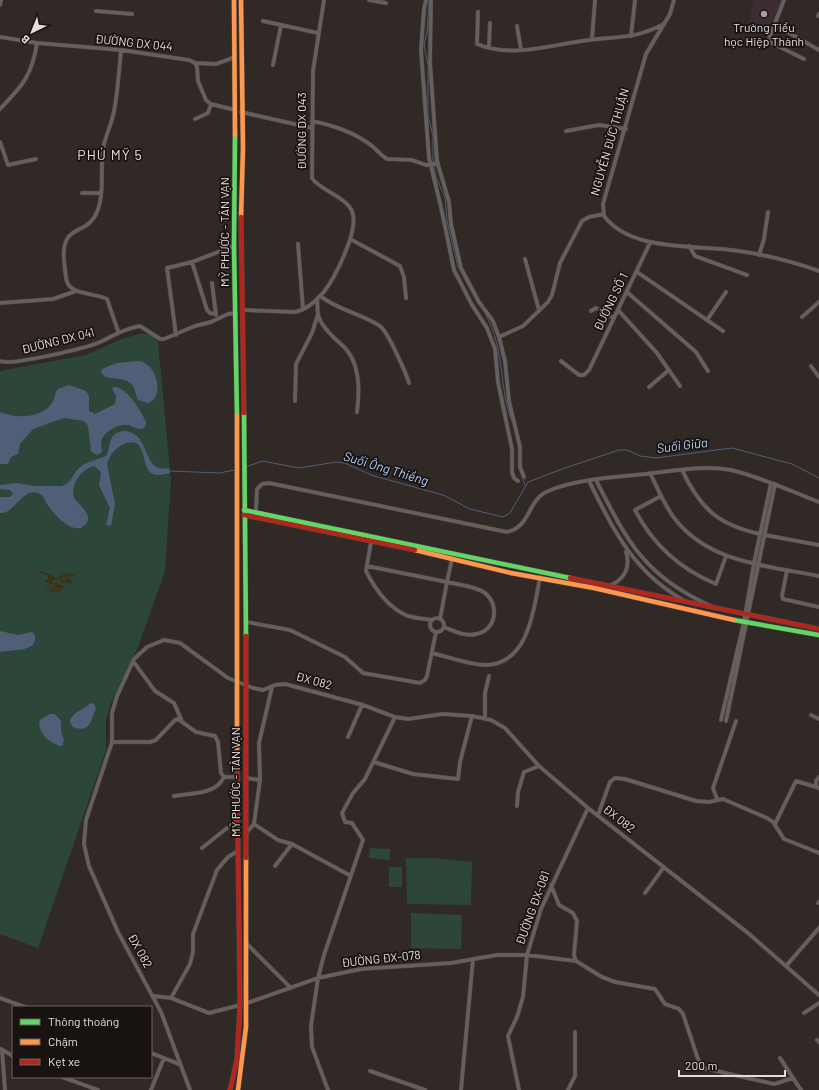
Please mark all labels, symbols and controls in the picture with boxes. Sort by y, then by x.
marker: Trường Tiểu học Hiệp Thành [759,9,769,19]
north arrow [12,12,52,52]
place label: Trường Tiểu học Hiệp Thành [724,20,804,48]
street label: ĐƯỜNG DX 044 [95,31,174,53]
text: B [18,32,32,47]
street label: NGUYỄN ĐỨC THUẬN [586,86,631,197]
street label: ĐƯỜNG DX 043 [294,92,308,170]
district label: PHÚ MỸ 5 [77,146,143,163]
street label: MỸ PHƯỚC - TÂN VẠN [217,177,231,287]
street label: ĐƯỜNG SỐ 1 [590,271,630,333]
street label: ĐƯỜNG DX 041 [20,324,96,356]
water label: Suối Giữa [656,434,709,456]
water label: Suối Ông Thiềng [342,447,431,489]
street label: ĐX 082 [295,668,334,692]
street label: MỸ PHƯỚC - TÂN VẠN [228,727,242,837]
street label: ĐX 082 [601,801,638,835]
street label: ĐƯỜNG ĐX-081 [512,869,552,947]
street label: ĐX 082 [126,931,156,970]
street label: ĐƯỜNG ĐX-078 [341,947,421,969]
legend [12,1006,152,1078]
text: Thông thoáng [48,1014,119,1028]
text: Chậm [48,1034,78,1048]
scale bar [679,1052,785,1078]
text: Kẹt xe [48,1054,80,1068]
text: 200 m [685,1058,717,1072]

